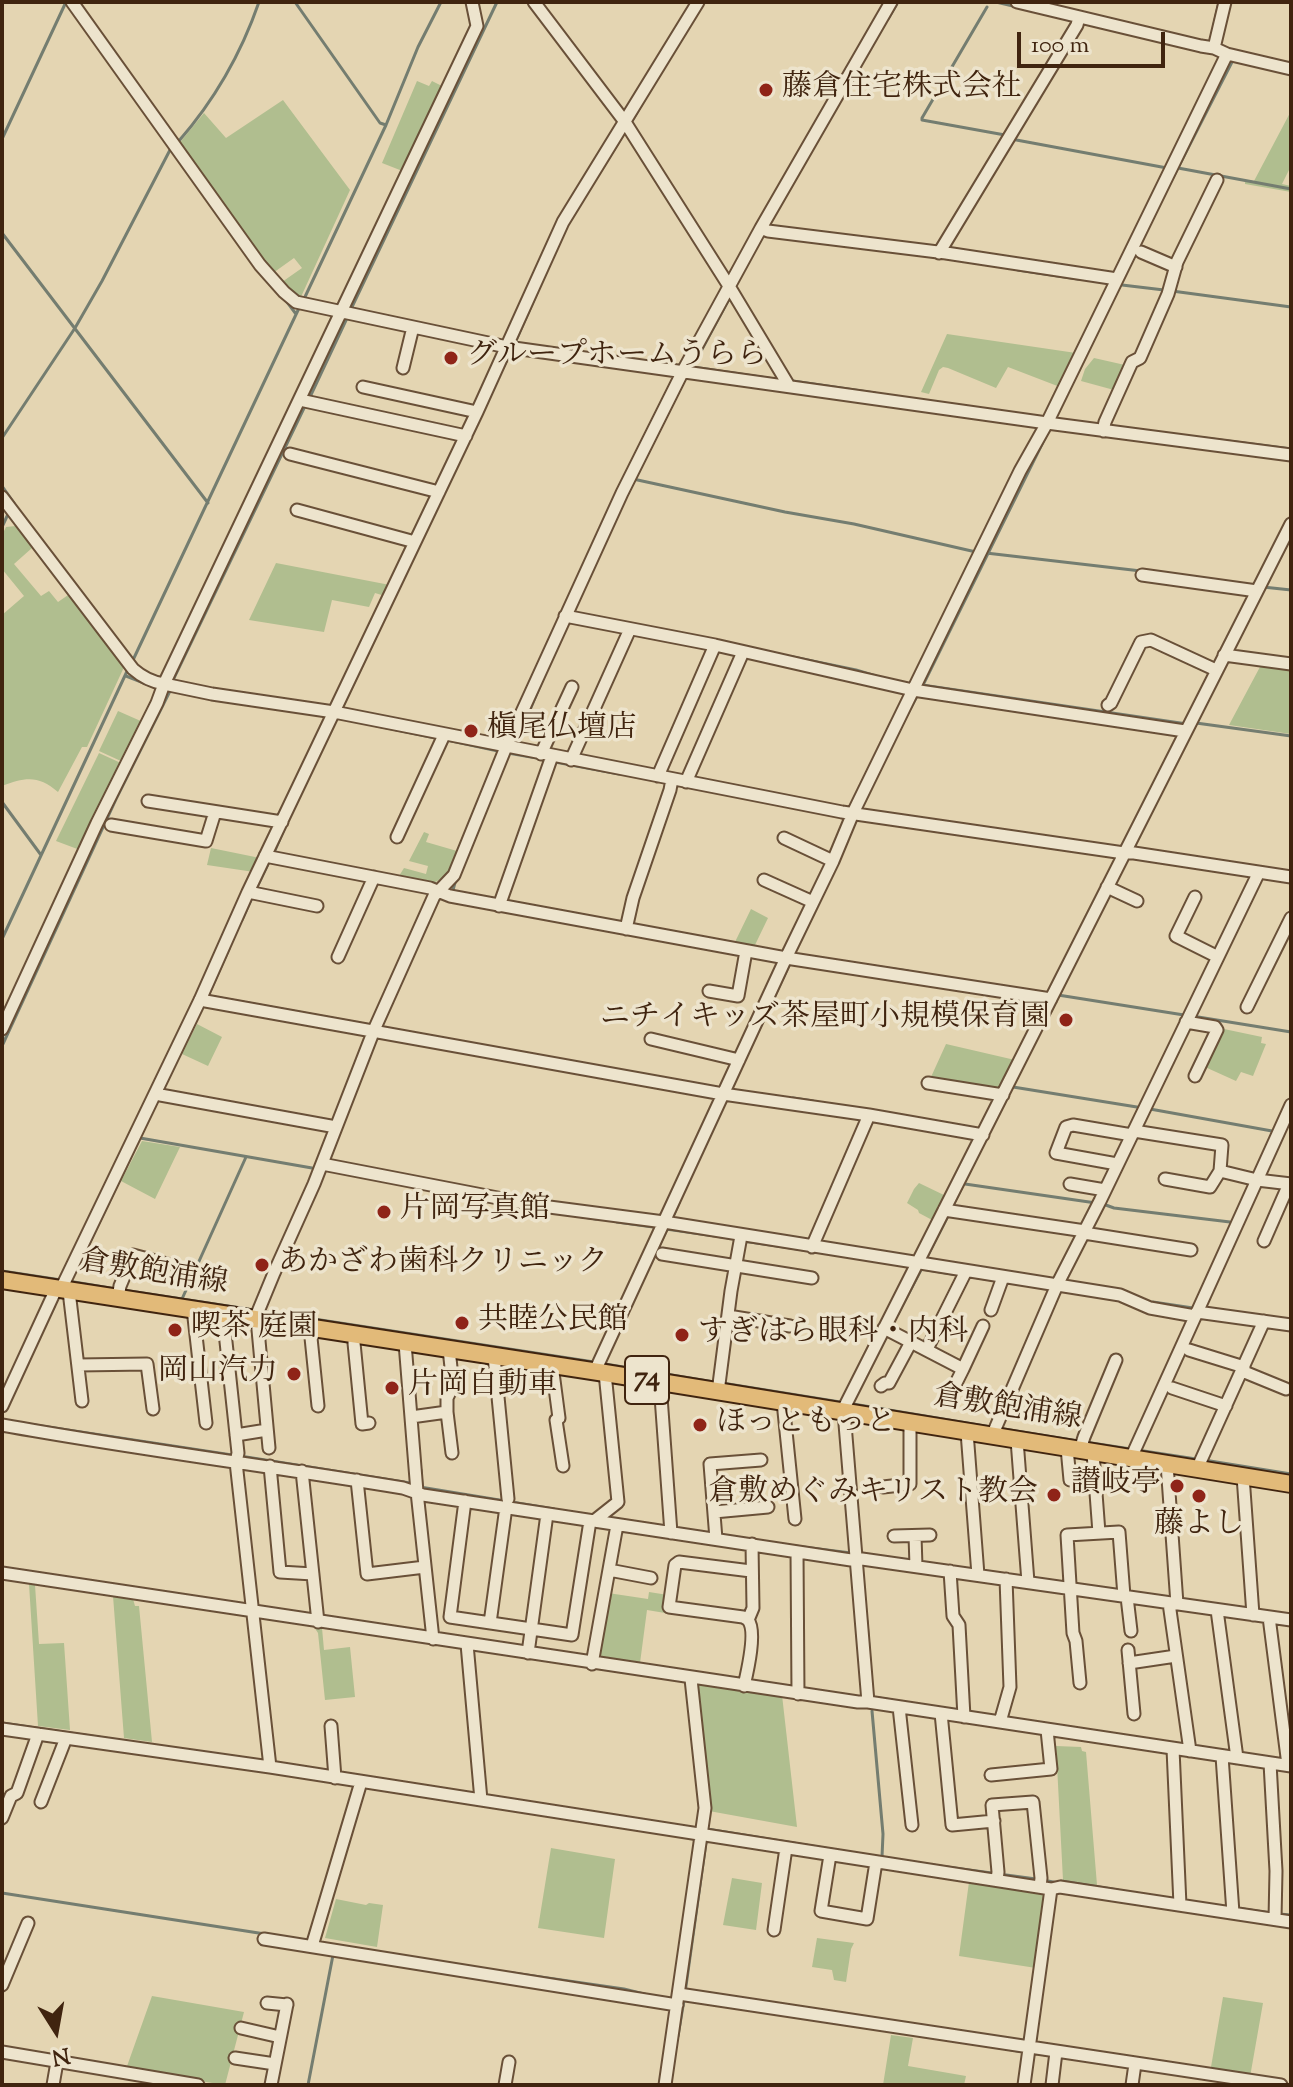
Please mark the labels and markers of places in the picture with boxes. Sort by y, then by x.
place label: 藤倉住宅株式会社 [782,72,1022,108]
marker: 藤倉住宅株式会社 [757,81,775,99]
place label: グループホームうらら [467,340,767,376]
marker: グループホームうらら [442,349,460,367]
place label: 槇尾仏壇店 [487,713,637,749]
marker: 槇尾仏壇店 [462,722,480,740]
place label: ニチイキッズ茶屋町小規模保育園 [600,1002,1050,1038]
marker: ニチイキッズ茶屋町小規模保育園 [1057,1011,1075,1029]
place label: 片岡写真館 [400,1194,550,1230]
marker: 片岡写真館 [375,1203,393,1221]
place label: あかざわ歯科クリニック [278,1247,608,1283]
marker: あかざわ歯科クリニック [253,1256,271,1274]
place label: 共睦公民館 [478,1305,628,1341]
place label: 喫茶 庭園 [191,1312,317,1348]
marker: 共睦公民館 [453,1314,471,1332]
place label: すぎはら眼科・内科 [698,1317,968,1353]
marker: 喫茶 庭園 [166,1321,184,1339]
marker: すぎはら眼科・内科 [673,1326,691,1344]
place label: 岡山汽力 [158,1356,278,1392]
marker: 岡山汽力 [285,1365,303,1383]
place label: 片岡自動車 [408,1370,558,1406]
marker: 片岡自動車 [383,1379,401,1397]
place label: ほっともっと [716,1407,896,1443]
marker: ほっともっと [691,1416,709,1434]
place label: 讃岐亭 [1071,1468,1161,1504]
place label: 倉敷めぐみキリスト教会 [708,1477,1038,1513]
marker: 讃岐亭 [1168,1477,1186,1495]
marker: 倉敷めぐみキリスト教会 [1045,1486,1063,1504]
marker: 藤よし [1190,1487,1208,1505]
place label: 藤よし [1154,1509,1244,1545]

